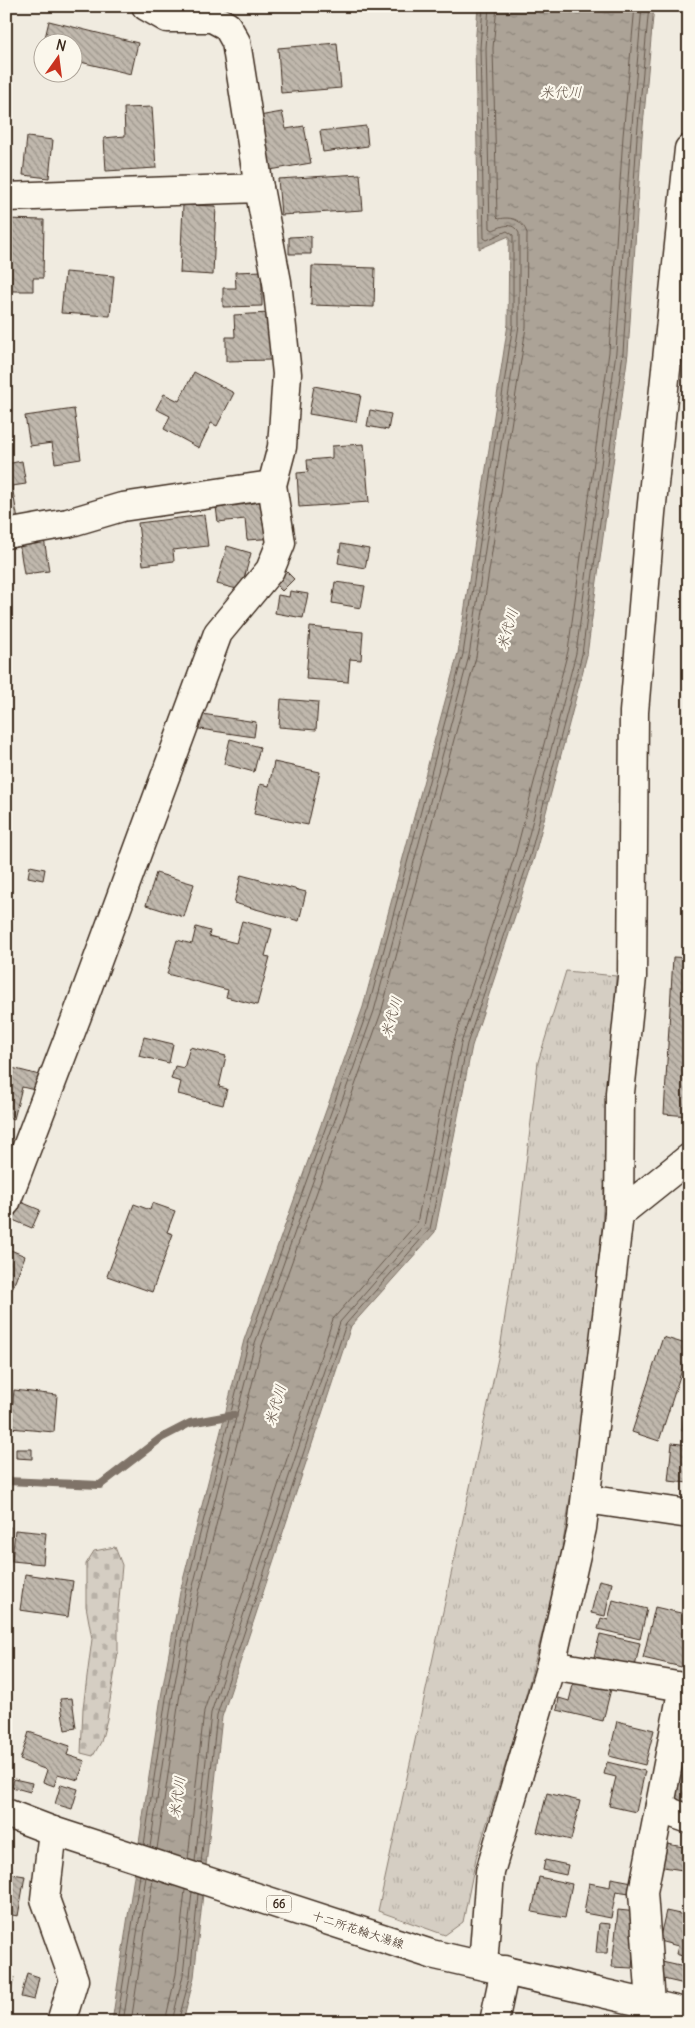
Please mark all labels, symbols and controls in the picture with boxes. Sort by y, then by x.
north arrow [32,32,82,82]
text: N [54,35,68,55]
water label: 米代川 [540,83,582,101]
water label: 米代川 [492,606,522,652]
water label: 米代川 [376,994,406,1040]
water label: 米代川 [260,1382,290,1428]
water label: 米代川 [165,1775,189,1819]
road number: 66 [266,1896,292,1912]
street label: 十二所花輪大湯線 [310,1908,406,1951]

